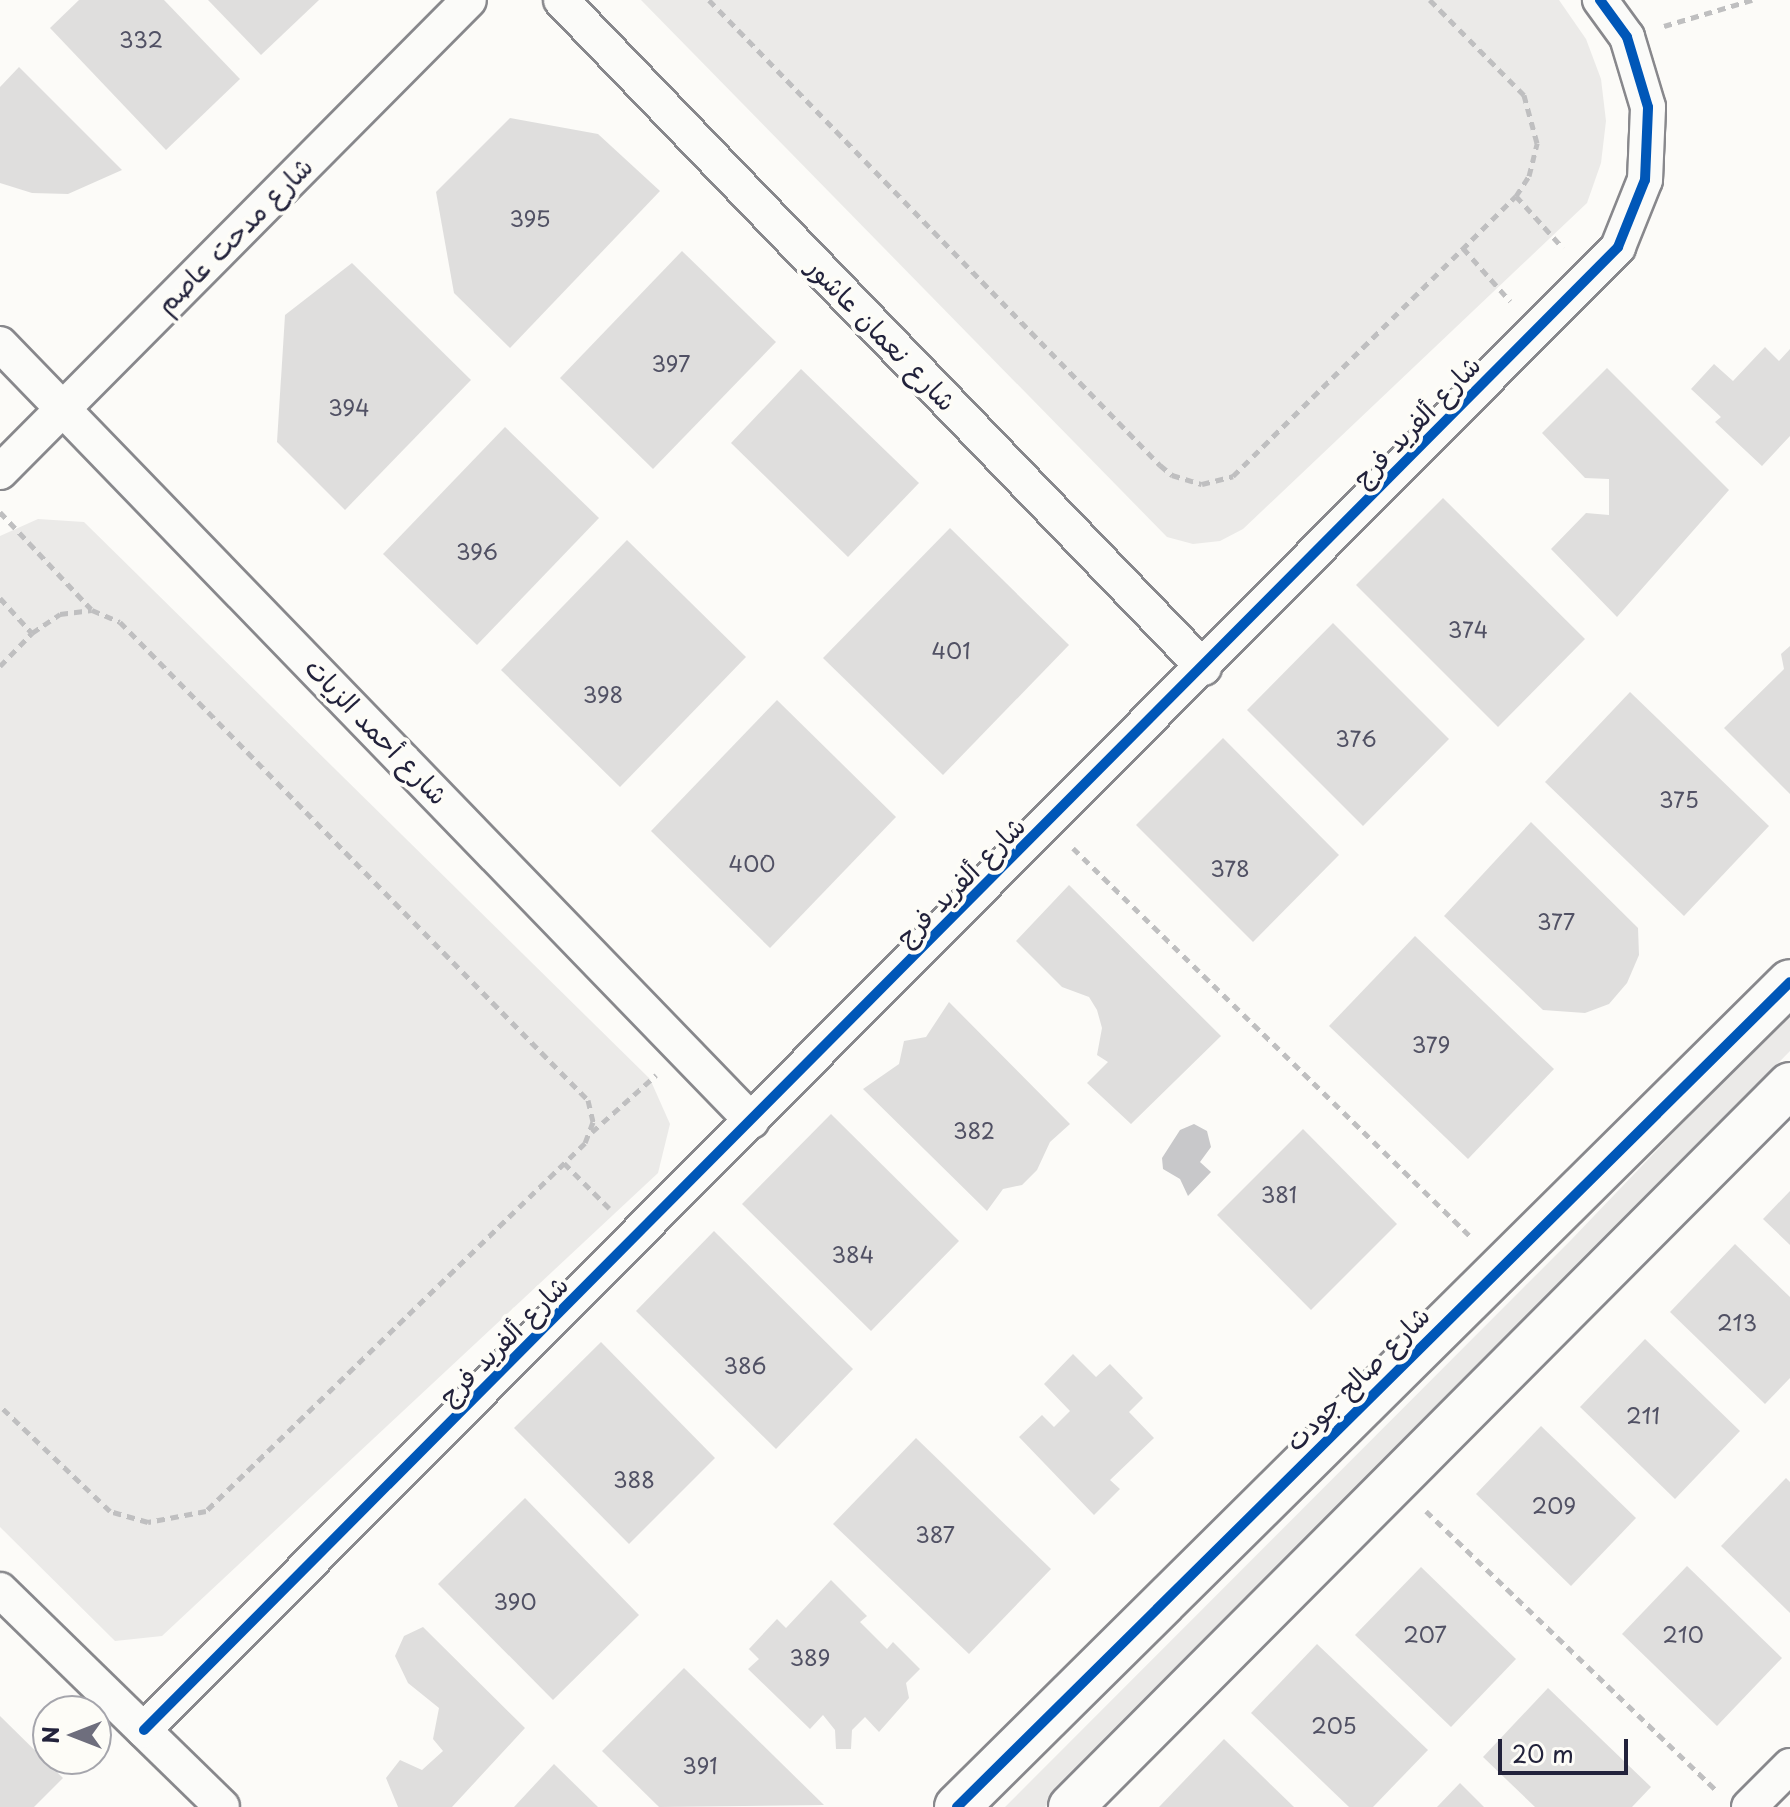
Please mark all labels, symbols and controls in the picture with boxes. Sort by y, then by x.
house number: 332 [119,26,163,52]
street label: شارع مدحت عاصم [150,151,318,319]
house number: 395 [509,205,551,231]
street label: شارع نعمان عاشور [801,251,963,417]
street label: شارع ألفريد فرج [1346,349,1486,493]
house number: 397 [652,350,690,376]
house number: 394 [328,394,370,420]
house number: 396 [456,538,498,564]
house number: 374 [1448,616,1488,642]
house number: 401 [932,637,970,663]
street label: شارع أحمد الزيات [299,651,455,811]
house number: 398 [583,681,623,707]
house number: 376 [1335,725,1377,751]
house number: 375 [1659,786,1699,812]
street label: شارع ألفريد فرج [889,810,1031,952]
house number: 400 [729,850,775,876]
house number: 378 [1210,855,1250,881]
house number: 377 [1537,908,1575,934]
house number: 379 [1412,1031,1450,1057]
house number: 382 [953,1117,995,1143]
house number: 381 [1261,1181,1297,1207]
house number: 384 [832,1241,874,1267]
street label: شارع ألفريد فرج [432,1269,574,1411]
street label: شارع صالح جودت [1278,1299,1436,1457]
house number: 213 [1717,1309,1757,1335]
house number: 386 [723,1352,767,1378]
house number: 211 [1626,1402,1660,1428]
house number: 388 [613,1466,655,1492]
house number: 209 [1532,1492,1576,1518]
house number: 387 [915,1521,955,1547]
house number: 390 [493,1588,537,1614]
house number: 207 [1403,1621,1447,1647]
house number: 210 [1662,1621,1704,1647]
house number: 389 [790,1644,830,1670]
north arrow [32,1695,112,1775]
house number: 205 [1311,1712,1357,1738]
scale bar [1502,1723,1632,1773]
text: N [33,1726,66,1744]
text: 20 m [1512,1735,1574,1771]
house number: 391 [682,1752,718,1778]

